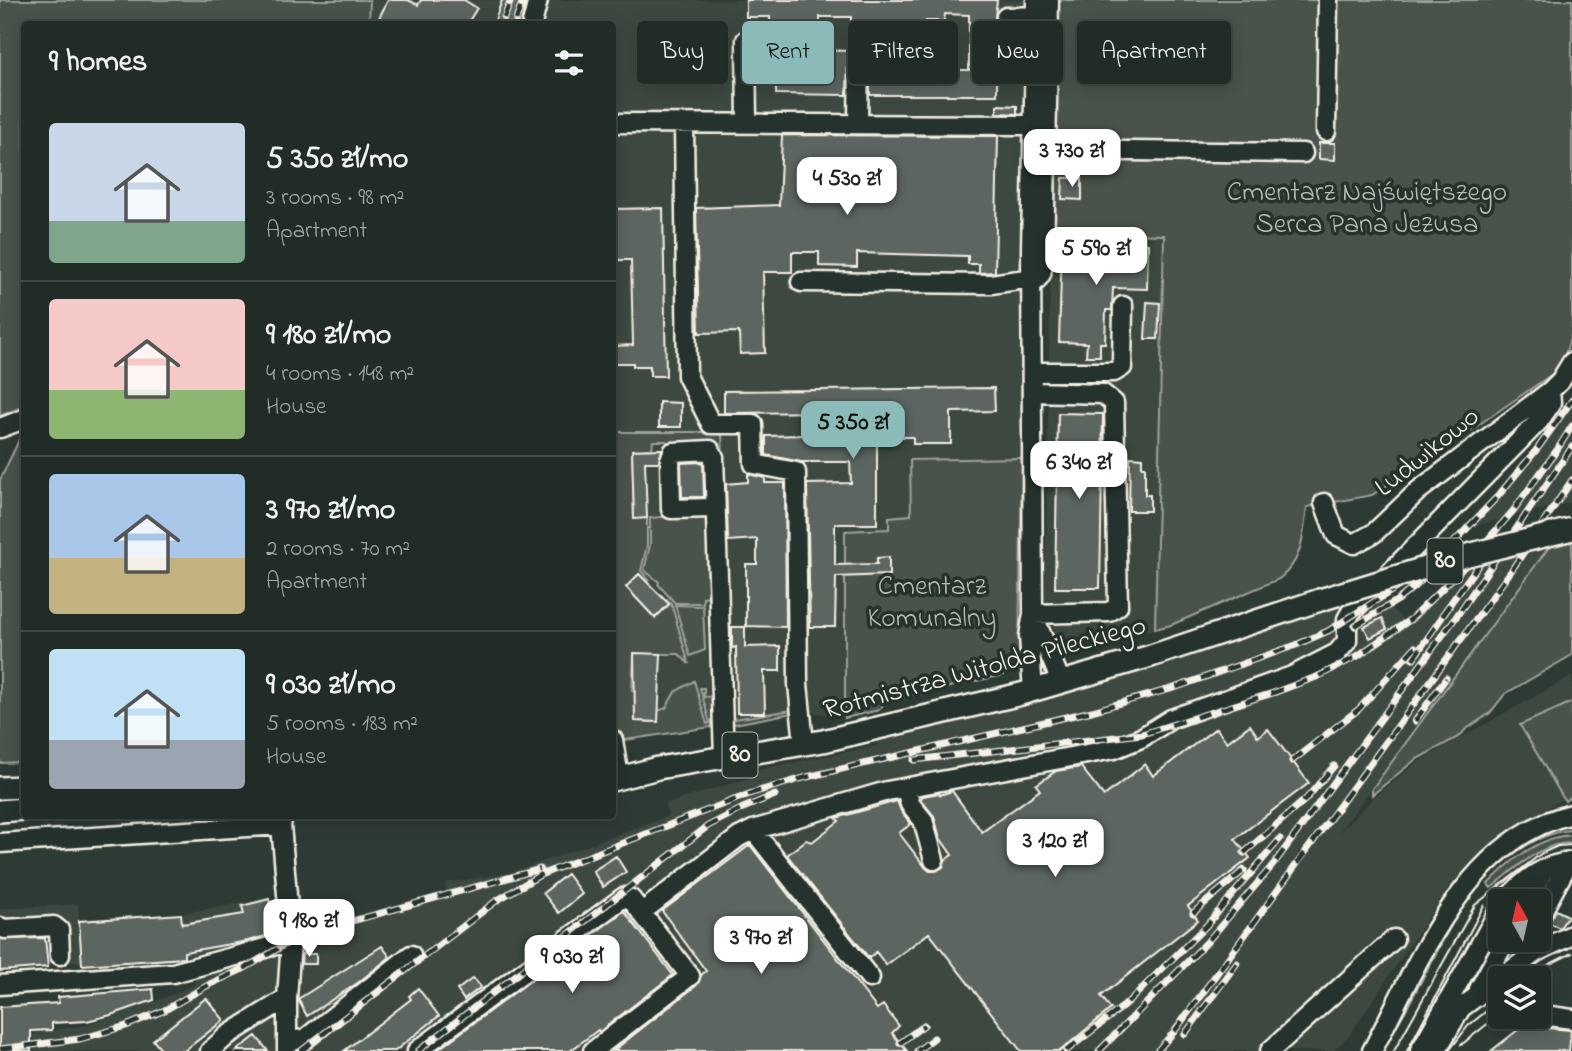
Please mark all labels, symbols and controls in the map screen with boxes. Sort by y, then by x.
chip: Buy [637,21,728,84]
chip: Rent [742,21,834,84]
chip: Filters [848,21,958,84]
chip: New [972,21,1063,84]
chip: Apartment [1077,21,1231,84]
text: 9 homes [49,41,147,85]
icon: filters [550,44,588,82]
pin: 3 730 zł [1000,130,1144,189]
text: 3 730 zł [1040,135,1104,168]
text: 5 350 zł/mo [266,138,408,182]
icon: home [105,151,189,235]
pin: 4 530 zł [775,158,919,217]
text: 4 530 zł [813,163,881,196]
park label: Cmentarz Najświętszego Serca Pana Jezusa [1227,173,1507,246]
text: 3 rooms · 98 m² [266,182,404,215]
text: Apartment [266,215,367,248]
pin: 5 590 zł [1024,228,1168,287]
text: 5 590 zł [1061,233,1131,266]
text: 9 180 zł/mo [266,314,391,358]
icon: home [105,327,189,411]
text: 4 rooms · 148 m² [266,358,414,391]
text: House [266,391,326,424]
street label: Ludwikowo [1367,398,1489,508]
pin: 5 350 zł [781,402,925,461]
text: 5 350 zł [817,407,889,440]
pin: 6 340 zł [1007,442,1151,501]
text: 6 340 zł [1046,447,1112,480]
text: 3 970 zł/mo [266,489,395,533]
icon: home [105,502,189,586]
text: 2 rooms · 70 m² [266,533,410,566]
road number: 80 [1428,538,1462,583]
text: Apartment [266,566,367,599]
park label: Cmentarz Komunalny [868,567,996,640]
street label: Rotmistrza Witolda Pileckiego [819,606,1151,732]
text: 9 030 zł/mo [266,664,396,708]
icon: home [105,677,189,761]
text: 5 rooms · 183 m² [266,708,418,741]
road number: 80 [722,733,758,778]
text: House [266,741,326,774]
pin: 3 120 zł [983,820,1127,879]
text: 3 120 zł [1023,825,1087,858]
north arrow [1488,889,1550,952]
map controls [1488,889,1551,1029]
pin: 9 180 zł [237,900,381,959]
text: 9 180 zł [279,905,339,938]
pin: 3 970 zł [689,916,833,976]
text: 3 970 zł [730,922,792,955]
pin: 9 030 zł [500,936,644,995]
text: 9 030 zł [541,941,603,974]
button: layers [1488,966,1551,1029]

